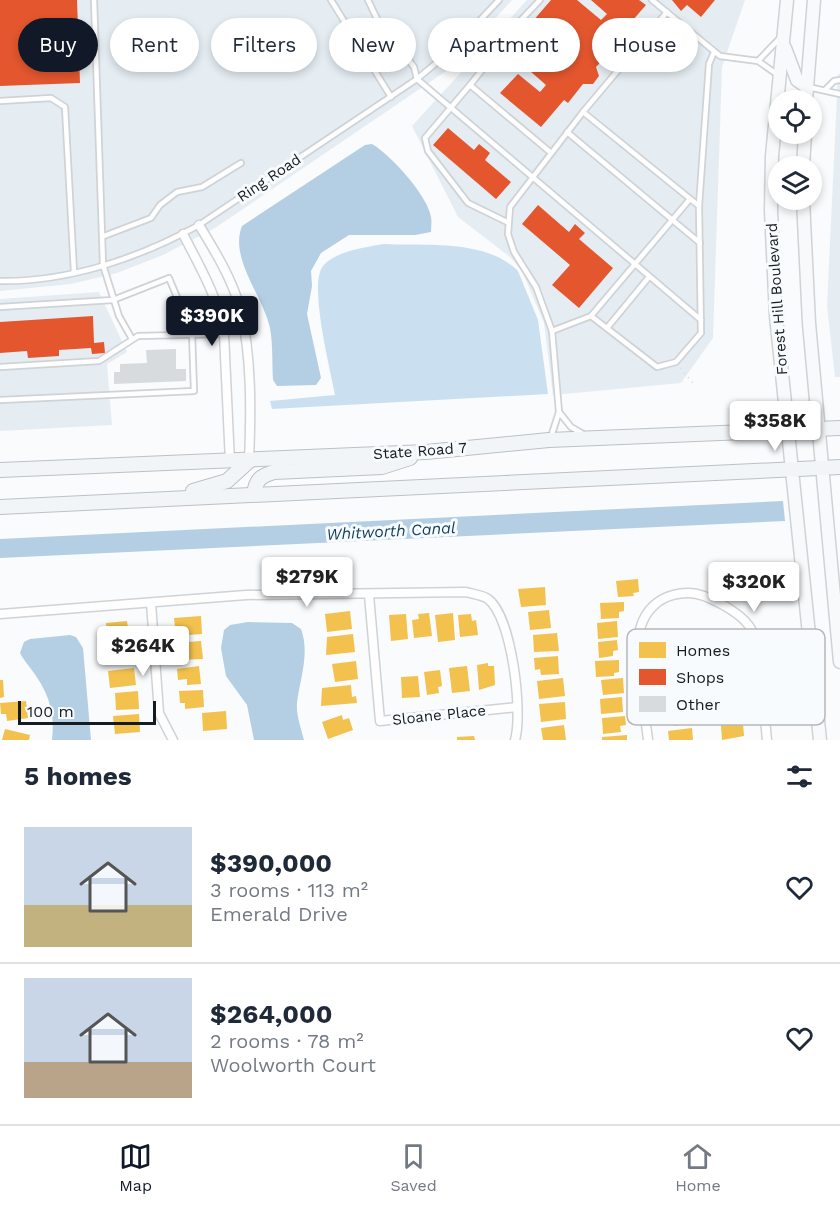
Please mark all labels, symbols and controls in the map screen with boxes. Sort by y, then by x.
chip: Buy [18,18,98,72]
chip: Rent [110,18,199,72]
chip: Filters [211,18,317,72]
chip: New [329,18,416,72]
chip: Apartment [428,18,580,72]
chip: House [592,18,698,72]
map controls [768,90,822,210]
button: locate [768,90,822,144]
street label: Ring Road [234,150,304,206]
button: layers [768,156,822,210]
street label: Forest Hill Boulevard [763,222,791,376]
pin: $390K [170,296,254,347]
text: $390K [180,303,244,327]
pin: $358K [733,401,817,452]
text: $358K [744,408,806,432]
street label: State Road 7 [373,439,467,463]
water label: Whitworth Canal [326,518,456,544]
pin: $279K [265,557,349,608]
pin: $320K [712,562,796,613]
text: $279K [276,564,338,588]
text: $320K [722,569,786,593]
pin: $264K [101,626,185,677]
legend [627,629,825,725]
text: $264K [111,633,175,657]
text: Homes [676,641,730,660]
text: Shops [676,668,724,687]
text: Other [676,695,721,714]
scale bar [18,698,156,726]
street label: Sloane Place [391,701,487,729]
text: 100 m [27,702,74,721]
icon: filters [783,760,816,793]
text: 5 homes [24,761,132,791]
text: $390,000 [210,848,332,878]
icon: home [72,851,144,923]
icon: heart [783,871,816,904]
text: 3 rooms · 113 m² [210,878,368,902]
text: Emerald Drive [210,902,348,926]
text: $264,000 [210,999,332,1029]
icon: home [72,1002,144,1074]
icon: heart [783,1022,816,1055]
text: 2 rooms · 78 m² [210,1029,364,1053]
text: Woolworth Court [210,1053,376,1077]
tab: Map [119,1140,152,1195]
tab: Saved [390,1140,437,1195]
tab: Home [675,1140,721,1195]

